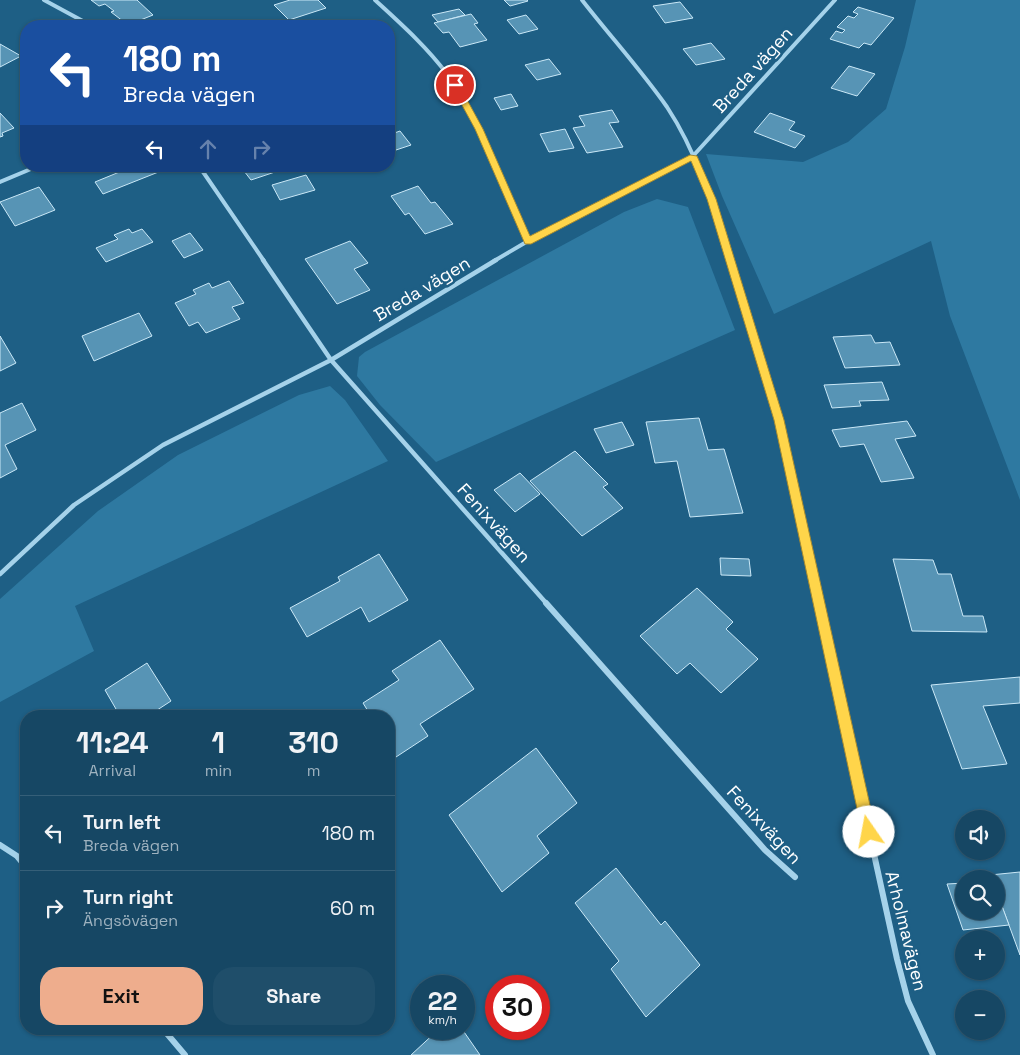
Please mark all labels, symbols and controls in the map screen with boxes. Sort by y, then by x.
street label: Breda vägen [708,22,797,118]
text: 180 m [123,37,221,81]
icon: left [40,40,105,105]
pin [434,64,476,106]
icon: arrive [441,71,469,99]
text: Breda vägen [123,80,255,108]
icon: left [141,135,169,163]
icon: ahead [194,135,222,163]
icon: right [247,135,275,163]
street label: Breda vägen [369,251,474,326]
street label: Fenixvägen [453,478,536,567]
text: 11:24 [76,723,149,762]
text: 1 [212,723,225,762]
text: 310 [288,723,339,762]
text: Arrival [89,760,136,781]
text: min [205,760,232,781]
text: m [307,760,320,781]
street label: Fenixvägen [722,781,807,869]
position arrow [842,805,894,857]
text: Turn left [83,810,161,835]
map controls [955,810,1005,1040]
button: sound [955,810,1005,860]
icon: left [40,819,68,847]
text: 180 m [322,821,375,846]
text: Breda vägen [83,835,179,856]
street label: Arholmavägen [880,869,933,993]
button: search [955,870,1005,920]
text: Turn right [83,885,173,910]
icon: right [40,894,68,922]
text: 60 m [330,896,375,921]
text: Ängsövägen [83,910,178,931]
button: + [955,930,1005,980]
button: Exit [40,967,203,1025]
button: Share [213,967,375,1025]
speed limit sign: 30 [485,975,550,1040]
text: 22 [428,985,457,1017]
button: − [955,990,1005,1040]
text: km/h [428,1012,457,1028]

